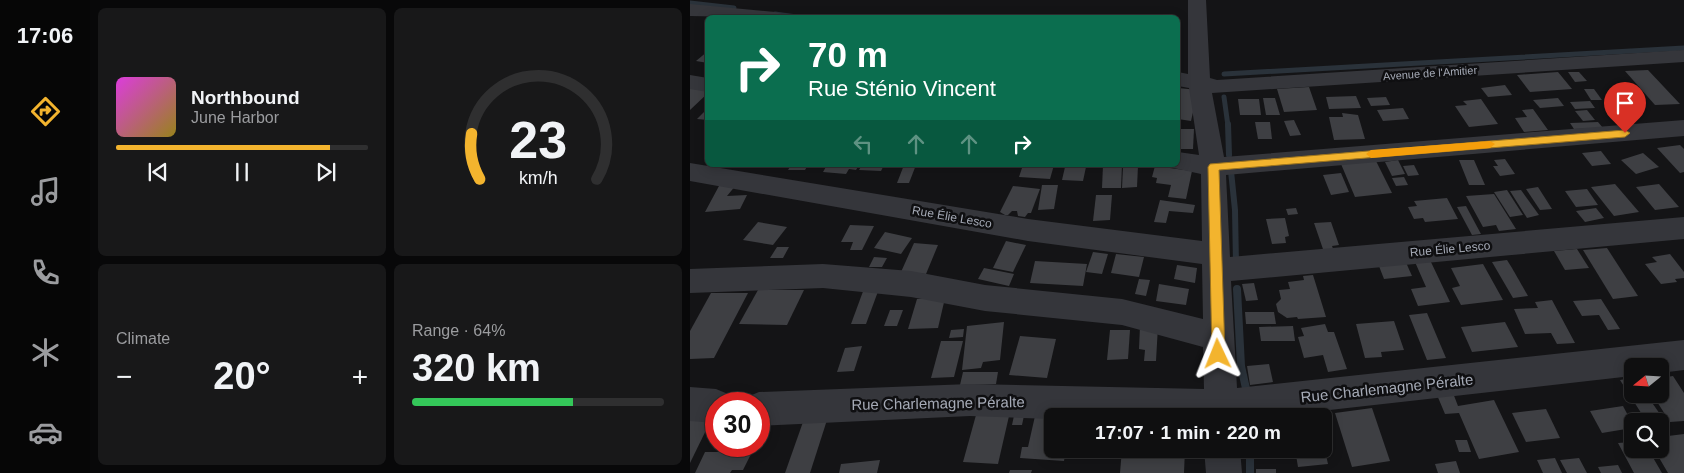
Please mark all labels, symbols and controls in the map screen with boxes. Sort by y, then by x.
text: 17:06 [17,23,73,48]
icon: right [725,35,790,100]
text: 70 m [808,35,888,74]
street label: Avenue de l'Amitier [1383,64,1478,82]
text: Rue Sténio Vincent [808,76,996,101]
pin [1604,82,1646,133]
text: Northbound [191,87,300,108]
icon: arrive [1611,89,1639,117]
icon: directions [28,94,63,129]
text: June Harbor [191,109,279,126]
text: 23 [509,111,567,169]
icon: left [849,130,877,158]
icon: ahead [902,130,930,158]
icon: ahead [955,130,983,158]
icon: right [1008,130,1036,158]
icon: previous [144,158,172,186]
icon: pause [228,158,256,186]
icon: next [312,158,340,186]
text: km/h [519,168,557,188]
icon: music [28,174,63,209]
street label: Rue Élie Lesco [911,202,993,231]
street label: Rue Élie Lesco [1409,237,1491,259]
icon: phone [28,255,63,290]
text: Range · 64% [412,322,505,339]
position arrow [1191,327,1243,379]
text: Climate [116,330,170,347]
icon: climate [28,335,63,370]
text: 320 km [412,347,541,389]
text: 20° [213,355,271,397]
north arrow [1624,358,1669,402]
map controls [1624,358,1669,458]
text: − [116,361,132,392]
text: + [352,361,368,392]
street label: Rue Charlemagne Péralte [1300,370,1474,406]
speed limit sign: 30 [705,392,770,457]
street label: Rue Charlemagne Péralte [851,393,1025,413]
button: search [1624,413,1669,458]
icon: car [28,415,63,450]
text: 17:07 · 1 min · 220 m [1095,422,1281,443]

